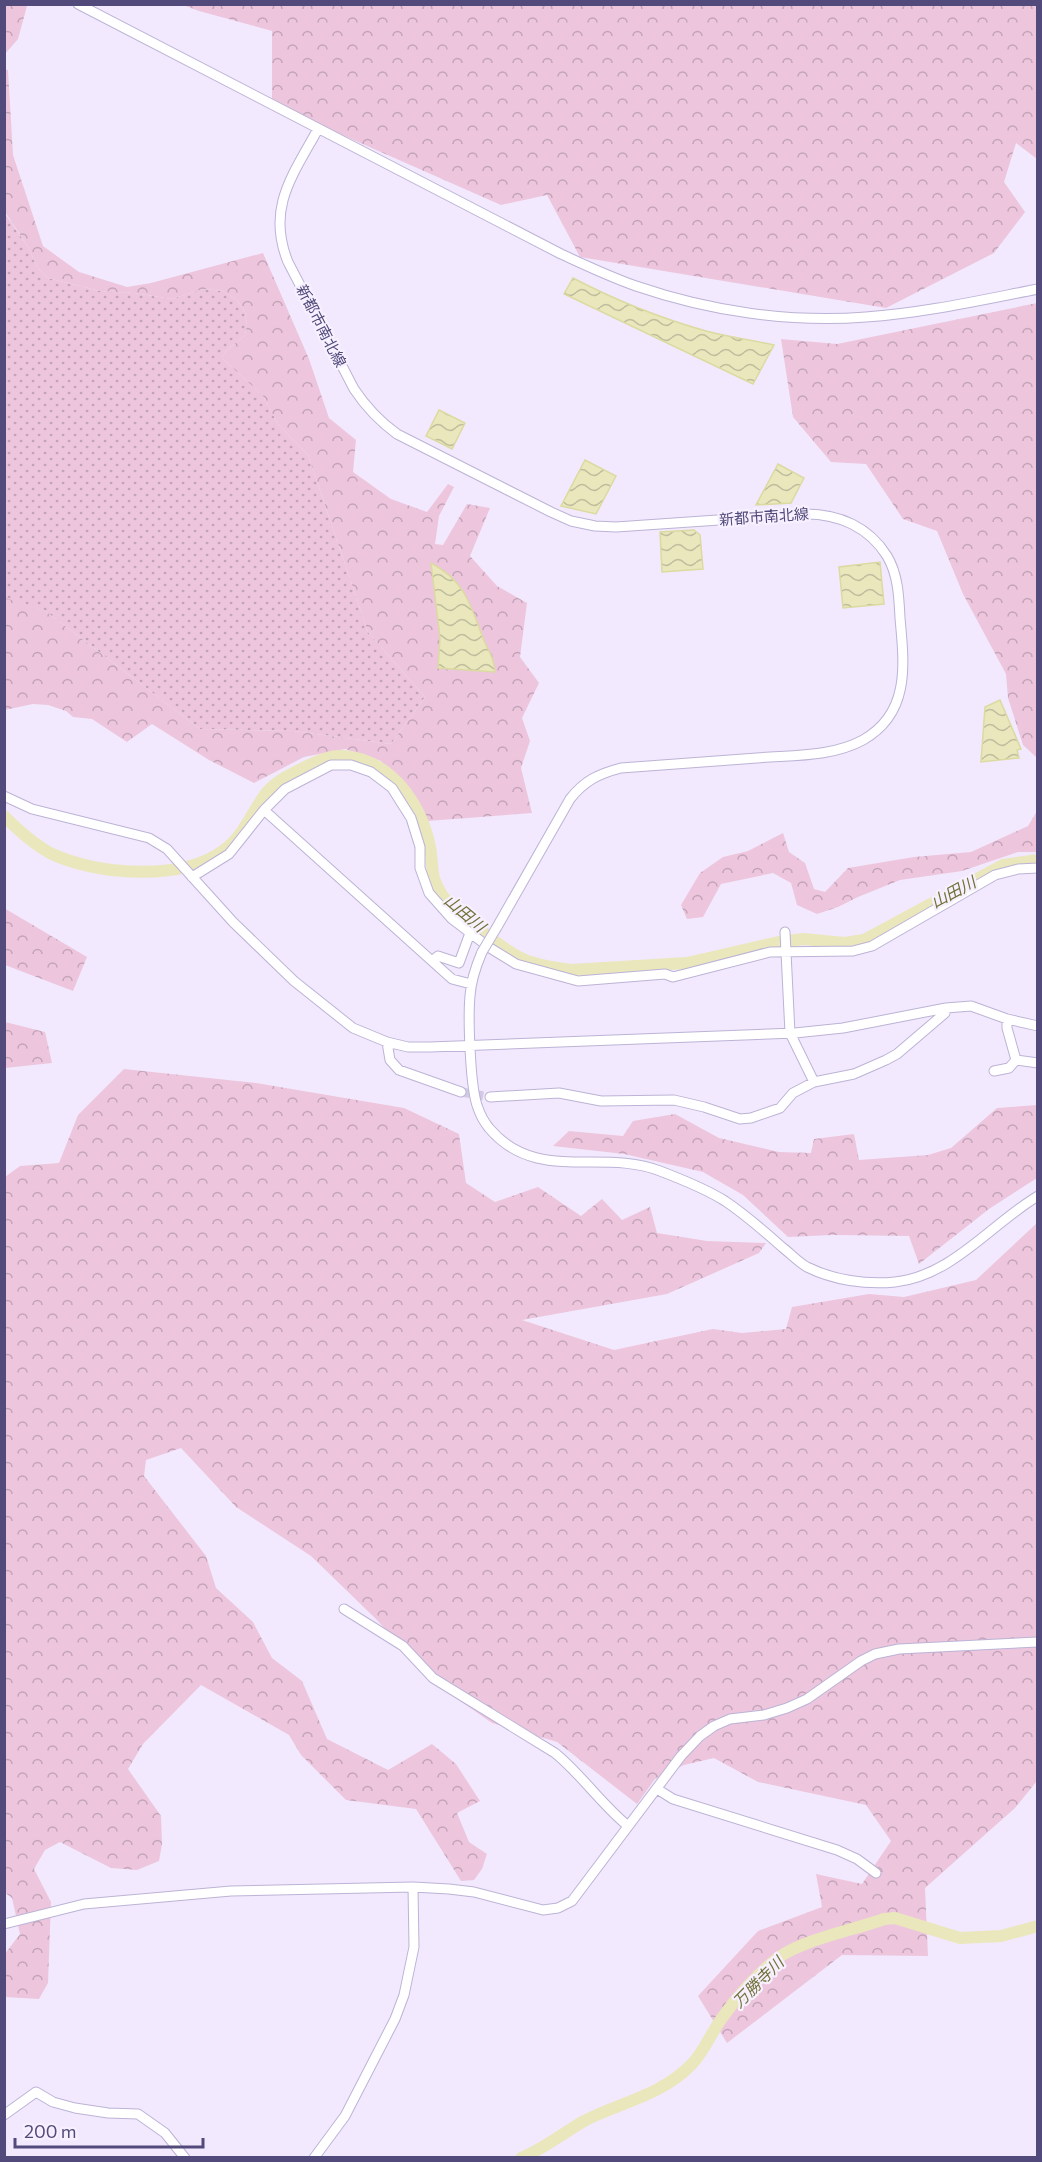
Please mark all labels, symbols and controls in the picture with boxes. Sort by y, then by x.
street label: 新都市南北線 [293,281,350,370]
street label: 新都市南北線 [718,504,809,528]
water label: 山田川 [927,871,980,911]
water label: 山田川 [441,890,491,937]
water label: 万勝寺川 [728,1951,788,2011]
scale bar [15,2111,202,2149]
text: 200 m [24,2120,77,2142]

